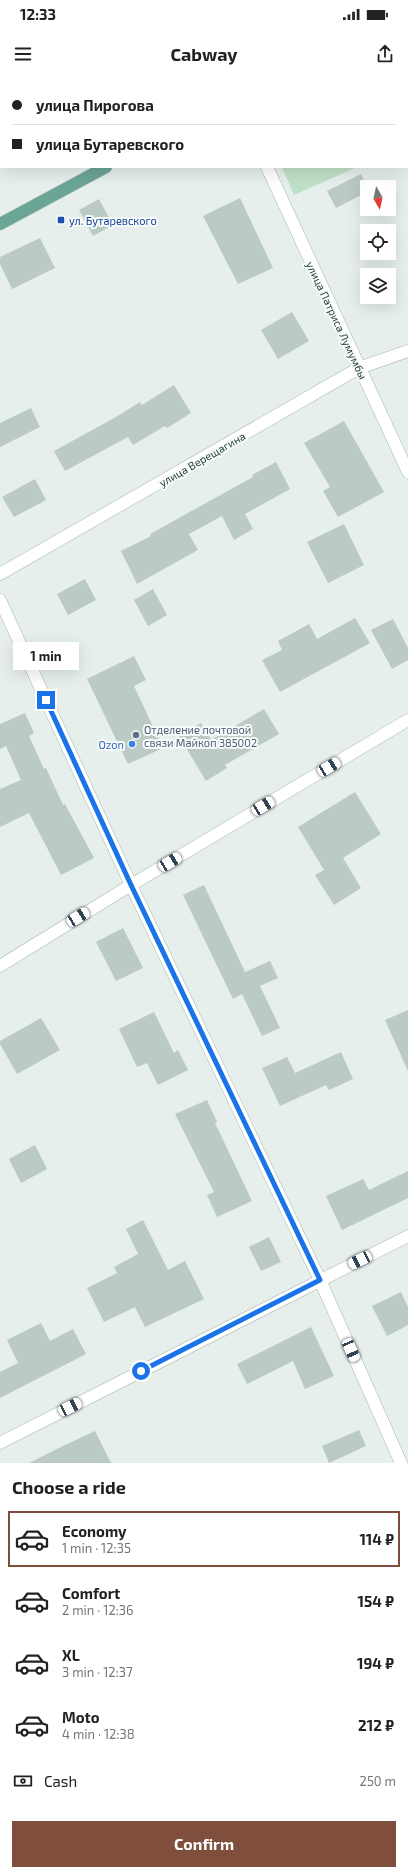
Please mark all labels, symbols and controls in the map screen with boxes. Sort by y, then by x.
text: 12:33 [20,5,56,23]
icon: menu [12,43,34,65]
text: Cabway [170,43,238,65]
icon: share [374,43,396,65]
text: улица Пирогова [36,96,154,114]
text: улица Бутаревского [36,135,184,153]
north arrow [360,180,396,216]
map controls [360,180,396,304]
place label: ул. Бутаревского [69,214,157,228]
marker: ул. Бутаревского [56,215,66,225]
button: locate [360,224,396,260]
street label: улица Патриса Лумумбы [303,259,370,381]
button: layers [360,268,396,304]
street label: улица Верещагина [157,429,248,490]
callout: 1 min [13,642,79,670]
text: 1 min [30,648,62,664]
route end [37,691,55,709]
place label: Отделение почтовой связи Майкоп 385002 [144,723,257,749]
marker: Отделение почтовой связи Майкоп 385002 [131,730,141,740]
place label: Ozon [98,738,124,751]
marker: Ozon [127,739,137,749]
car [316,756,342,778]
car [250,795,276,817]
car [157,851,183,873]
car [65,906,91,928]
car [347,1249,373,1271]
car [341,1337,361,1363]
route start [132,1362,150,1380]
car [57,1396,83,1418]
text: Choose a ride [12,1476,126,1498]
icon: car [14,1521,50,1557]
text: Economy [62,1522,127,1540]
text: 114 ₽ [359,1530,394,1548]
text: 1 min · 12:35 [62,1540,131,1556]
icon: car [14,1583,50,1619]
text: Comfort [62,1584,120,1602]
text: 154 ₽ [358,1592,394,1610]
text: 2 min · 12:36 [62,1602,133,1618]
icon: car [14,1645,50,1681]
text: XL [62,1646,80,1664]
text: 194 ₽ [357,1654,394,1672]
text: 3 min · 12:37 [62,1664,133,1680]
icon: car [14,1707,50,1743]
text: Moto [62,1708,100,1726]
text: 212 ₽ [358,1716,394,1734]
text: 4 min · 12:38 [62,1726,135,1742]
icon: cash [12,1770,34,1792]
text: Cash [44,1772,77,1790]
text: 250 m [360,1773,396,1789]
button: Confirm [12,1821,396,1867]

